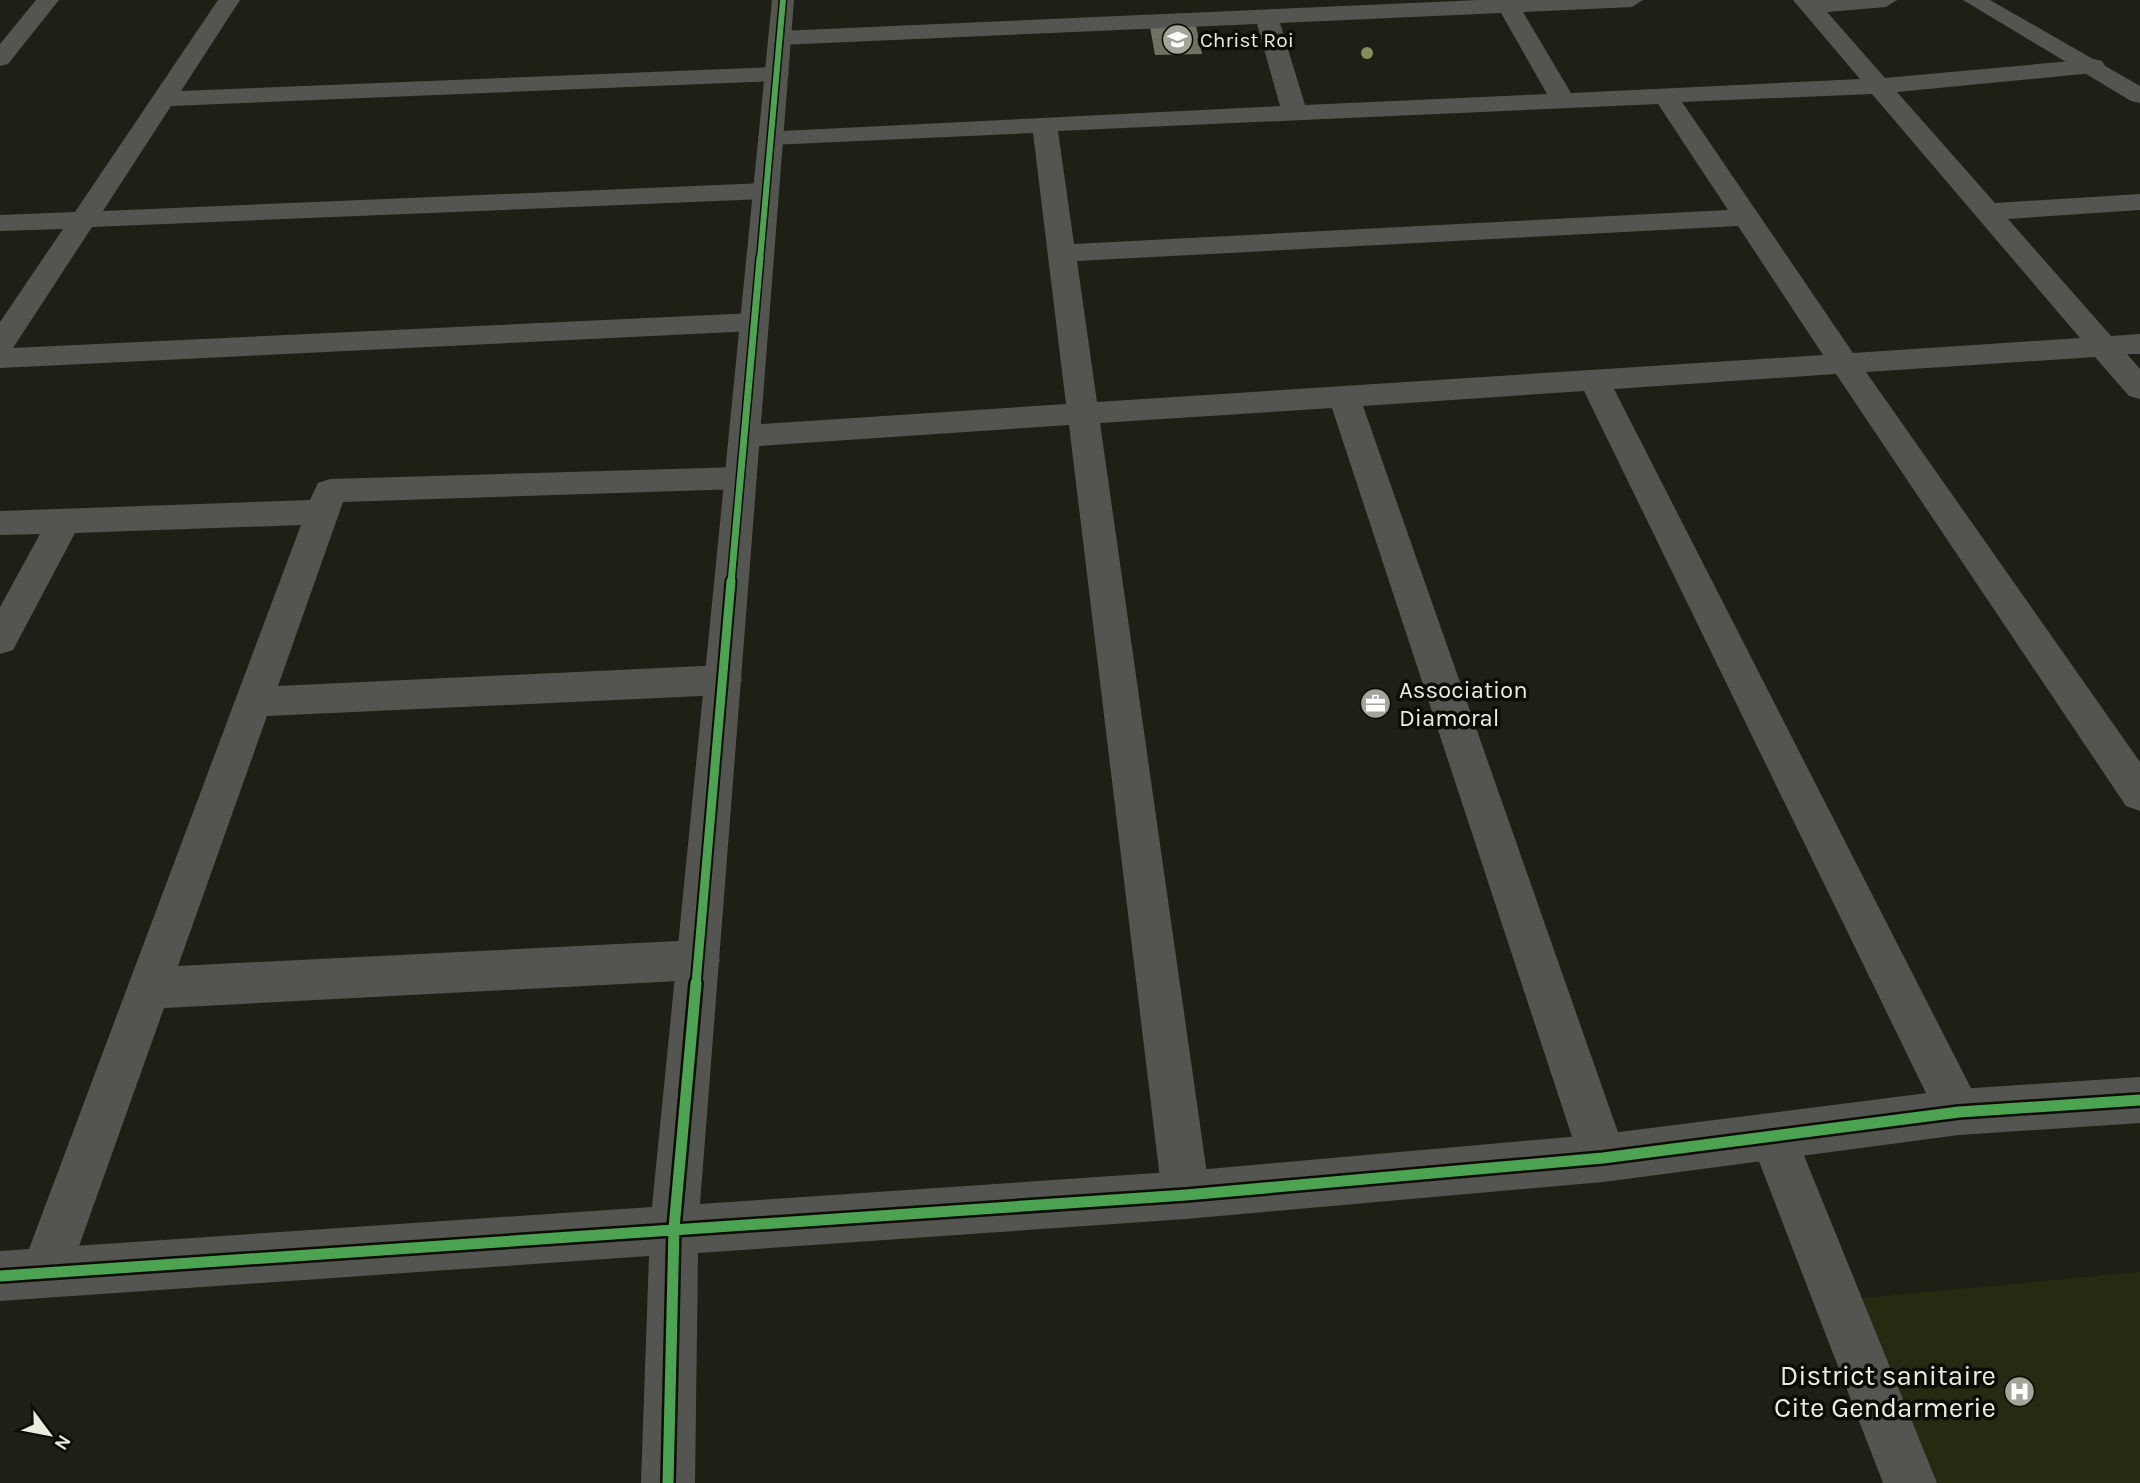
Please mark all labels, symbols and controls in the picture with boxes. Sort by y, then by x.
school or university icon: Christ Roi [1160,23,1194,57]
place label: Christ Roi [1200,28,1294,52]
place label: Association Diamoral [1399,676,1528,732]
office icon: Association Diamoral [1359,687,1393,721]
place label: District sanitaire Cite Gendarmerie [1774,1359,1996,1424]
hospital icon: District sanitaire Cite Gendarmerie [2002,1374,2036,1408]
north arrow [14,1399,84,1469]
text: N [50,1431,76,1454]

